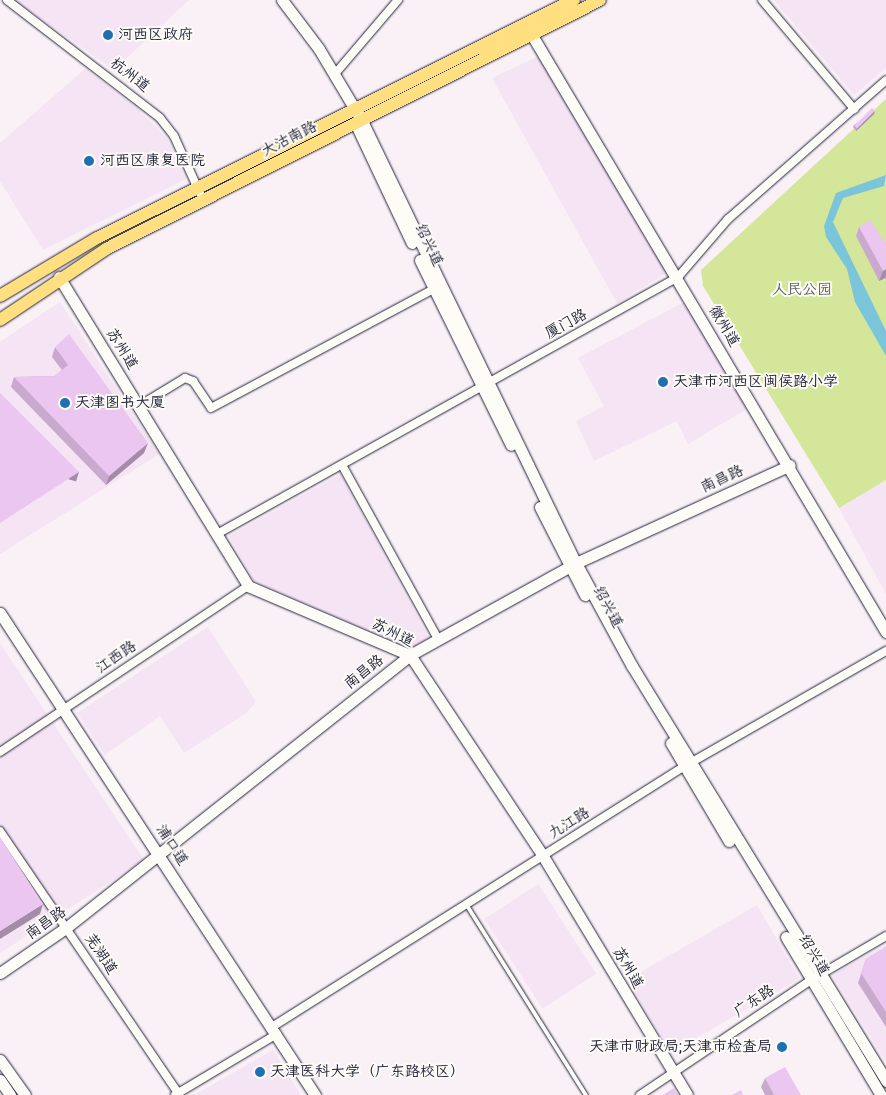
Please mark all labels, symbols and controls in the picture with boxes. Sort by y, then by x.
place label: 河西区政府 [118,26,193,44]
marker: 河西区政府 [102,29,114,41]
street label: 杭州道 [107,54,153,96]
street label: 大沽南路 [258,117,320,161]
place label: 河西区康复医院 [100,152,205,170]
marker: 河西区康复医院 [82,154,96,168]
street label: 绍兴道 [411,221,447,269]
park label: 人民公园 [772,281,832,299]
street label: 徽州道 [705,302,743,350]
street label: 厦门路 [542,305,590,343]
street label: 苏州道 [102,325,142,373]
place label: 天津市河西区闽侯路小学 [673,373,838,391]
marker: 天津市河西区闽侯路小学 [657,376,669,388]
place label: 天津图书大厦 [75,394,165,412]
marker: 天津图书大厦 [59,397,71,409]
street label: 南昌路 [698,461,746,497]
street label: 绍兴道 [589,583,627,631]
street label: 苏州道 [369,615,417,651]
street label: 江西路 [92,637,140,677]
street label: 南昌路 [341,651,387,693]
street label: 九江路 [545,803,593,843]
street label: 浦口道 [152,821,192,869]
street label: 南昌路 [22,903,70,943]
street label: 芜湖道 [81,930,121,978]
street label: 绍兴道 [795,931,833,979]
street label: 苏州道 [609,944,647,992]
street label: 广东路 [730,981,778,1021]
place label: 天津市财政局;天津市检查局 [589,1038,772,1056]
marker: 天津市财政局;天津市检查局 [776,1041,788,1053]
place label: 天津医科大学（广东路校区） [270,1063,465,1081]
marker: 天津医科大学（广东路校区） [254,1066,266,1078]

